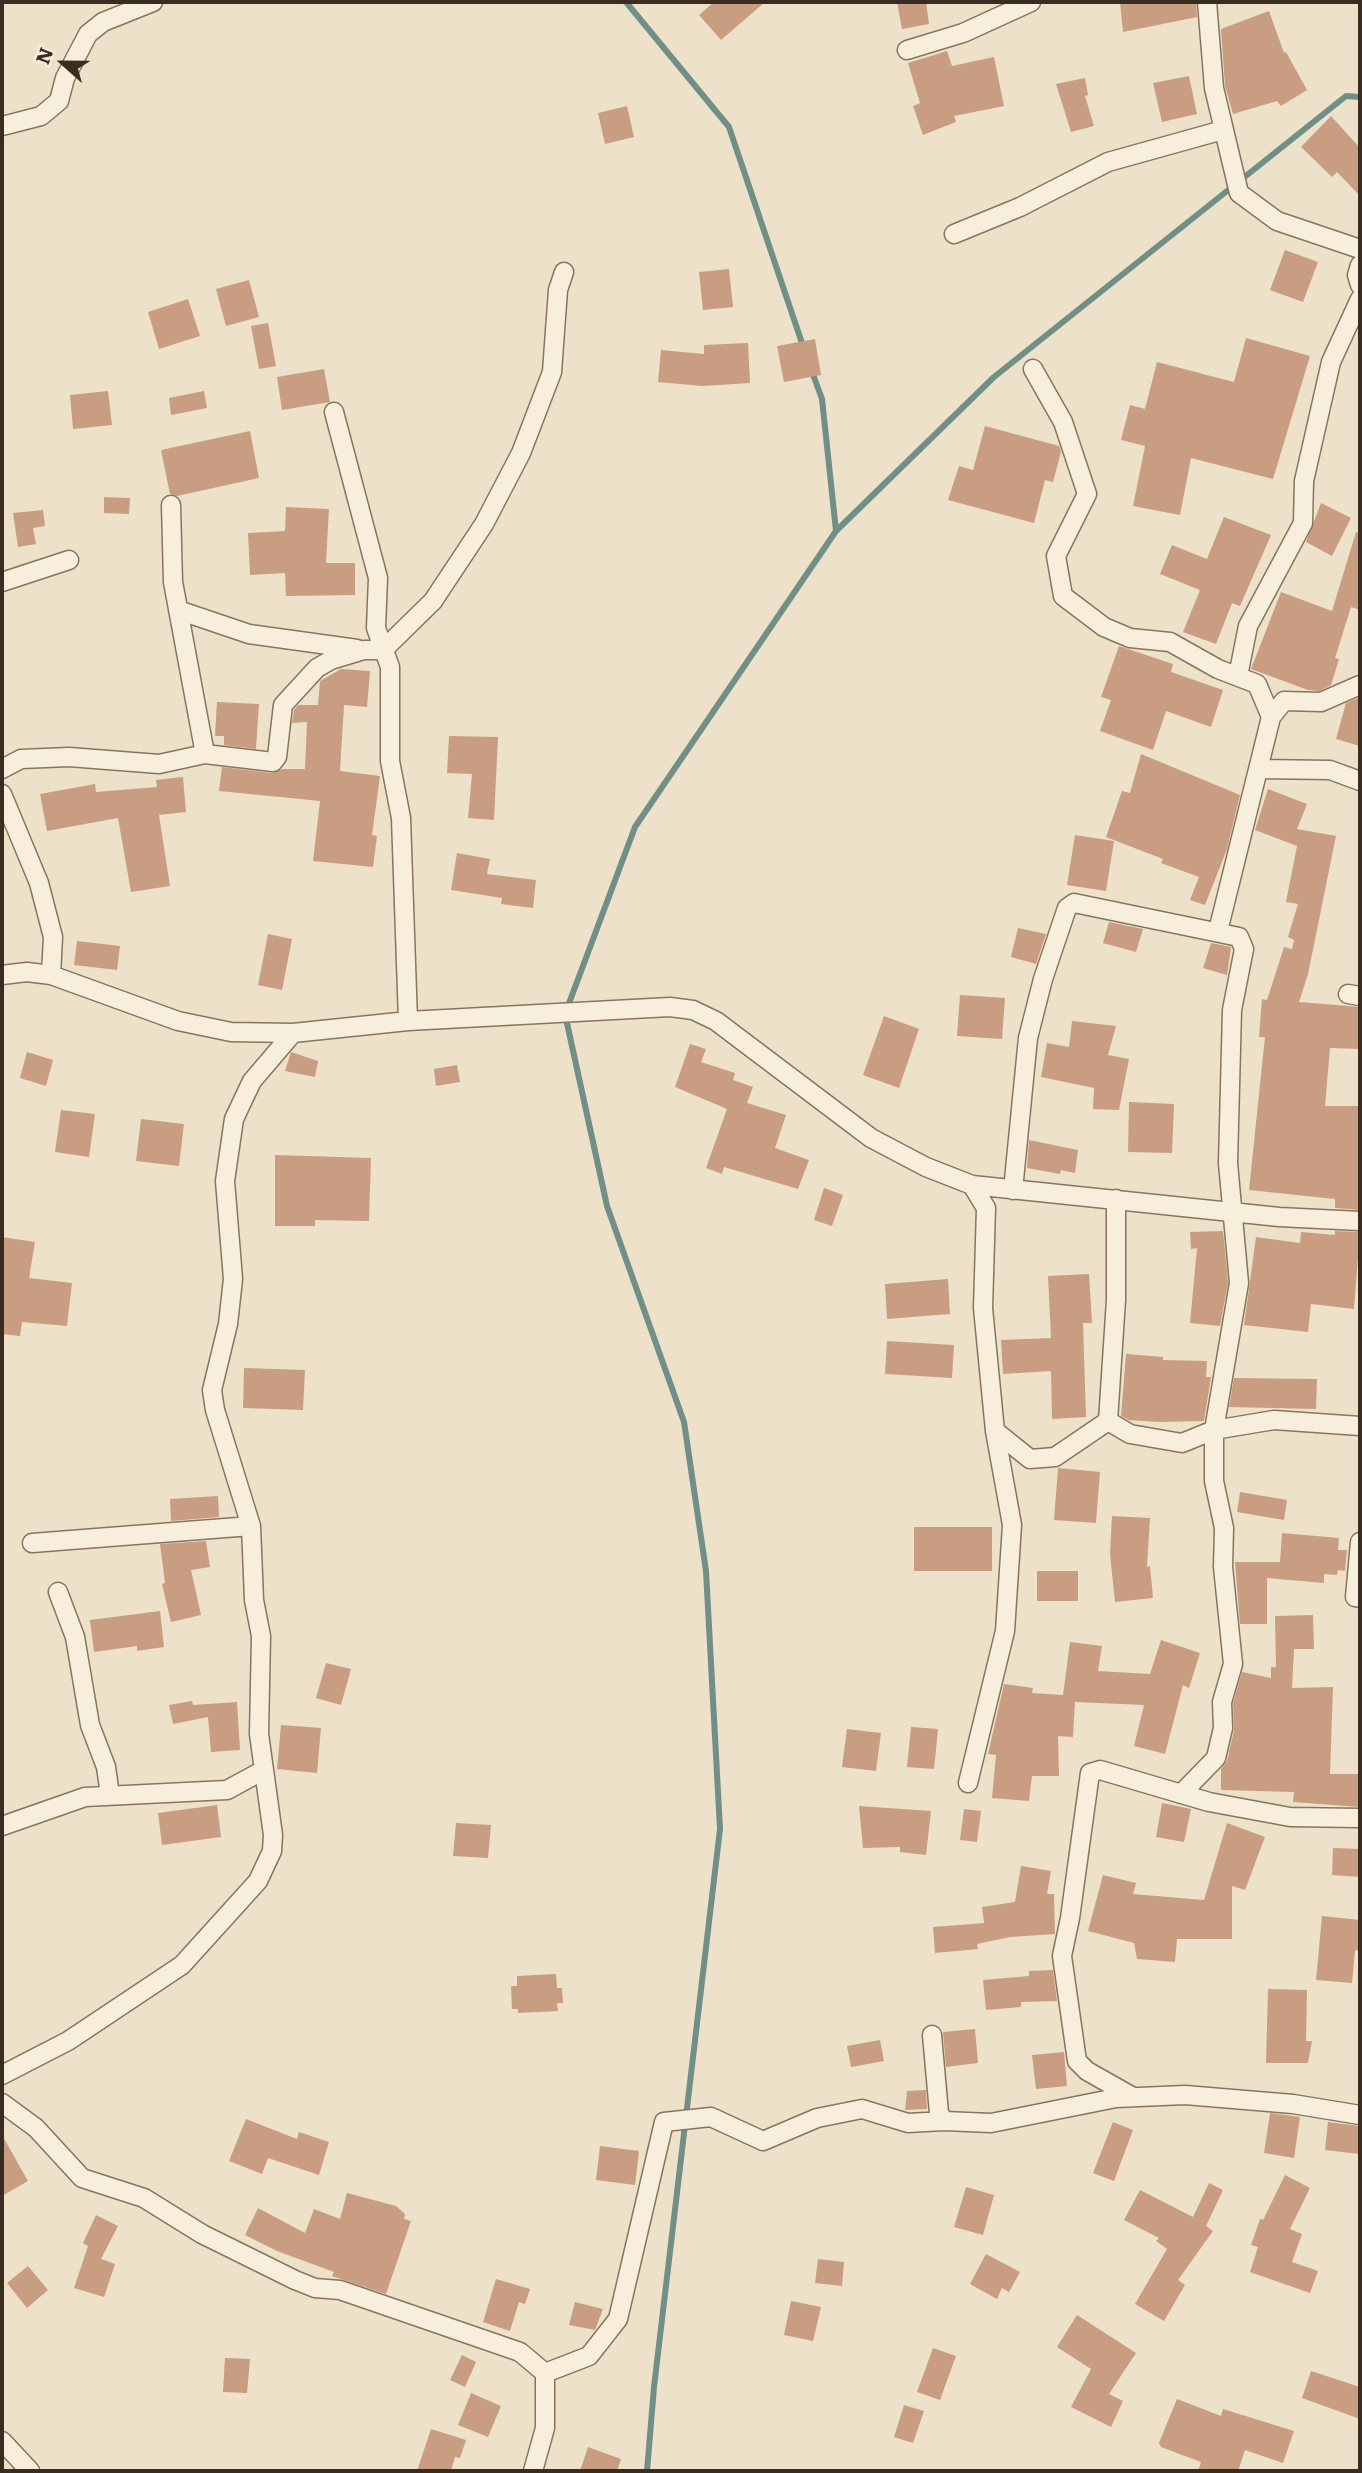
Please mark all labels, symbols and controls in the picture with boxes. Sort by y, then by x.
north arrow [28,28,98,98]
text: N [27,43,59,68]

